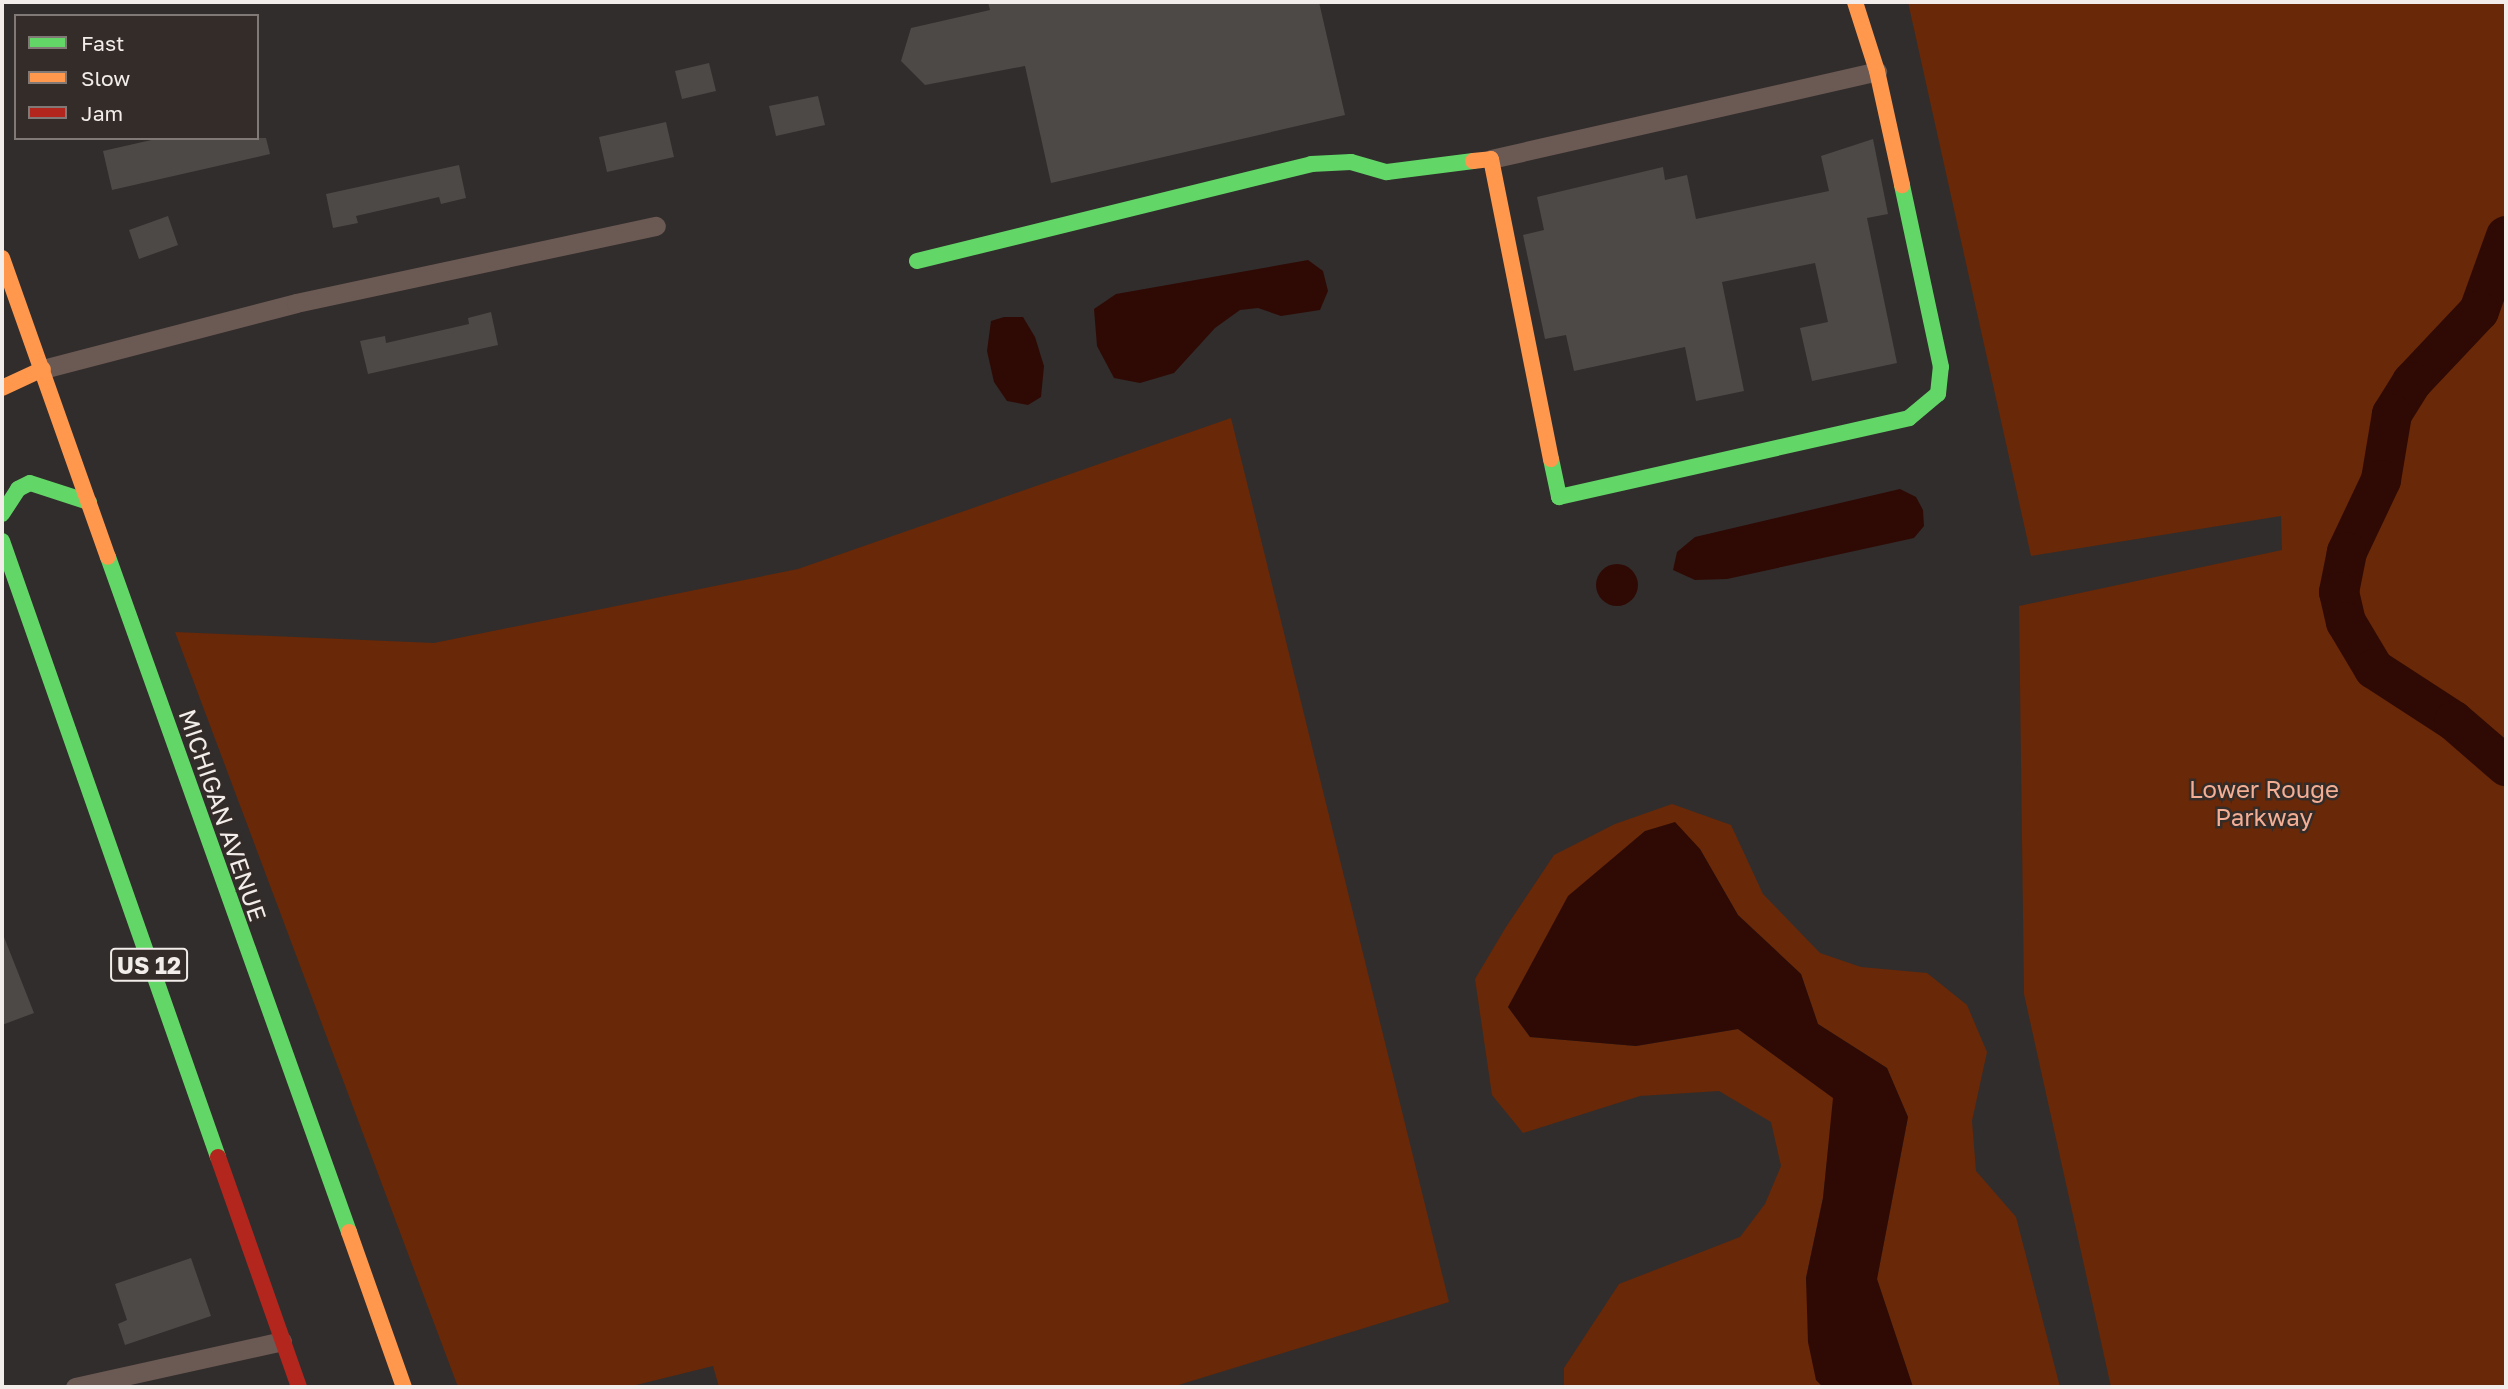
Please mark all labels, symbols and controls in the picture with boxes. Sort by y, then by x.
legend [14,14,259,140]
text: Fast [81,30,124,56]
text: Slow [81,65,130,91]
text: Jam [81,100,123,126]
street label: MICHIGAN AVENUE [173,705,273,925]
park label: Lower Rouge Parkway [2189,775,2339,831]
road number: US 12 [109,946,189,984]

